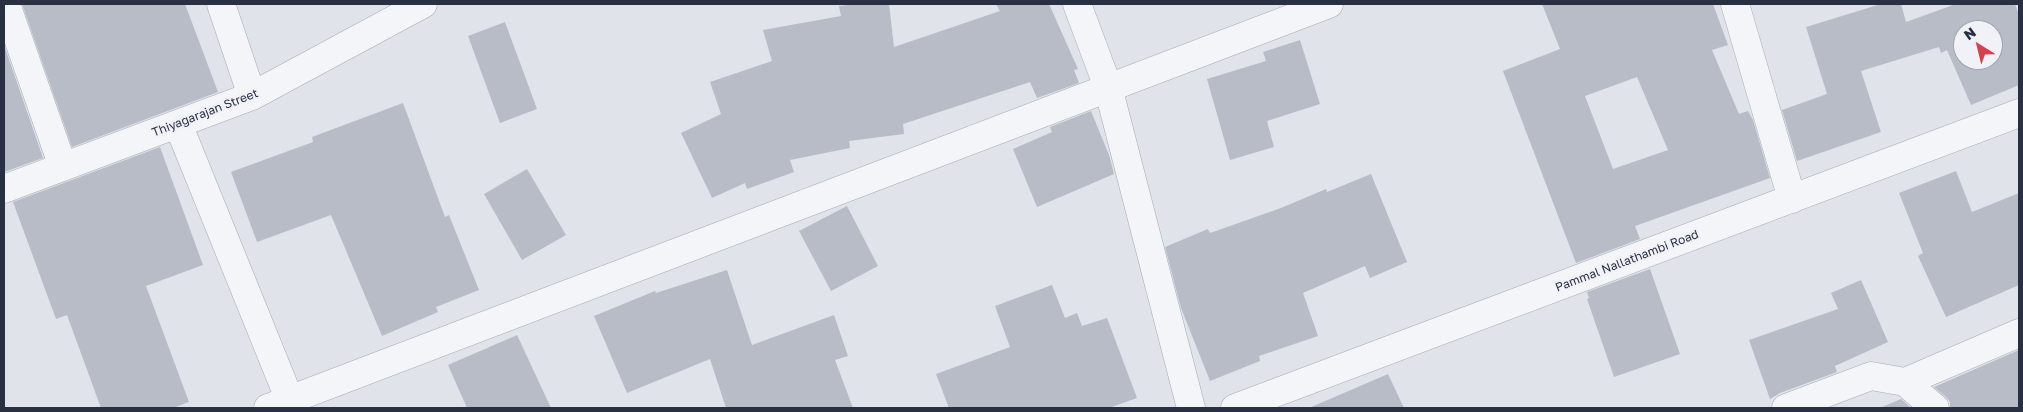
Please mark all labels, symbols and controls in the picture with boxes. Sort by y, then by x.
north arrow [1953,20,2003,70]
text: N [1960,23,1979,43]
street label: Thiyagarajan Street [150,86,260,140]
street label: Pammal Nallathambi Road [1553,227,1701,295]

